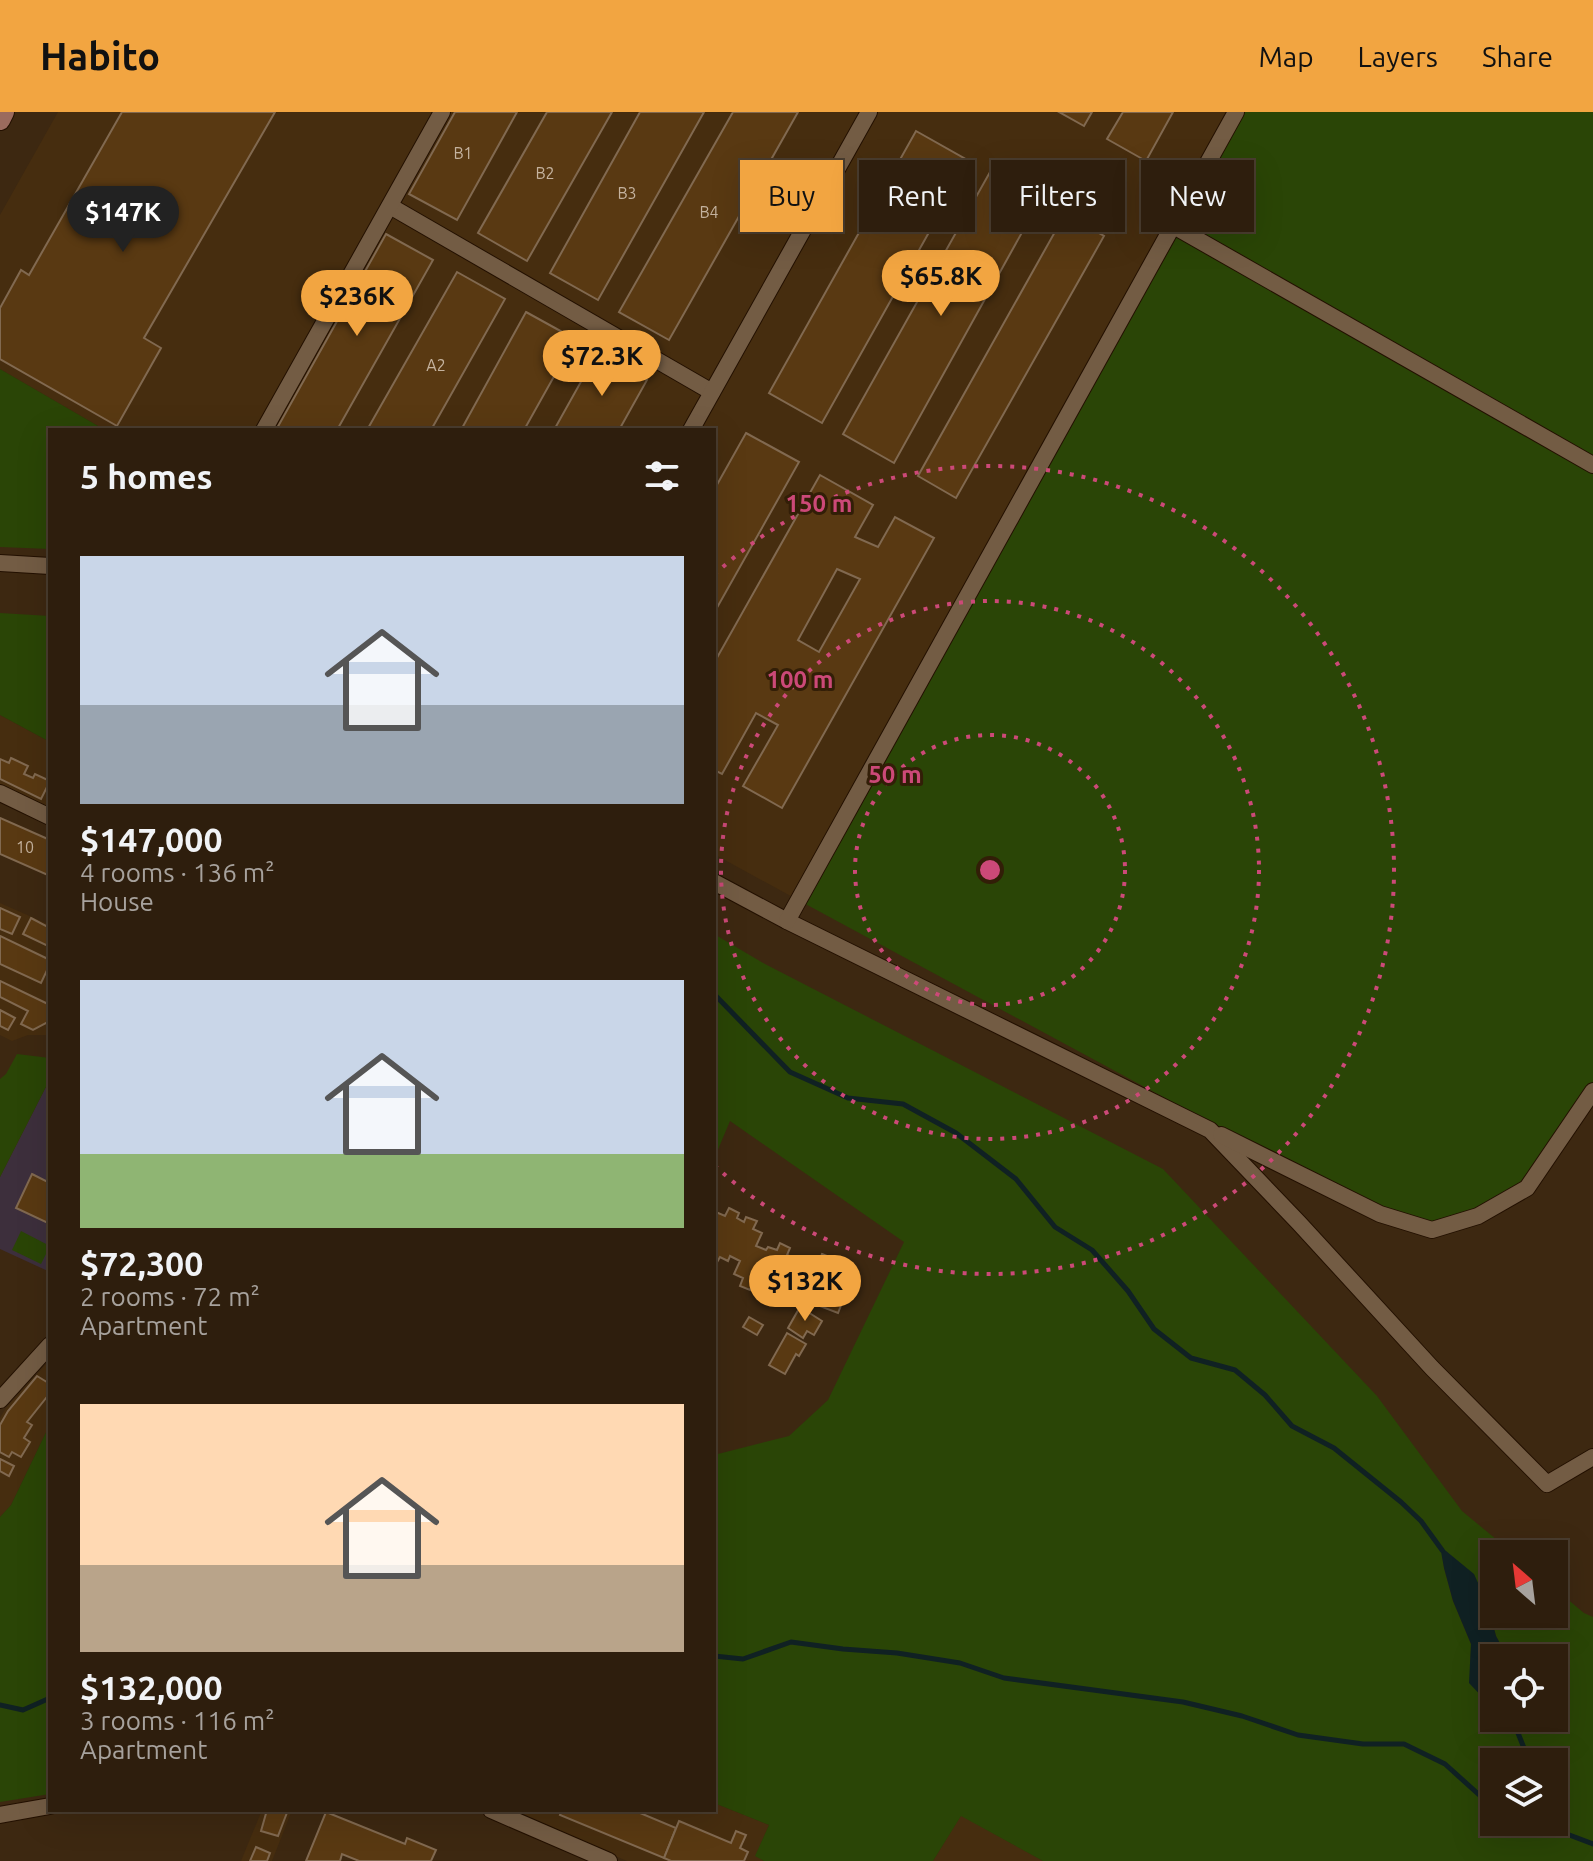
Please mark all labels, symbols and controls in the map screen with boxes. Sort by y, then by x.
text: Habito [40,35,160,77]
text: Map [1258,41,1314,72]
text: Layers [1358,41,1438,72]
text: Share [1482,41,1553,72]
house number: B1 [453,144,473,162]
chip: Buy [740,160,843,232]
chip: Rent [859,160,975,232]
chip: Filters [991,160,1125,232]
chip: New [1141,160,1254,232]
house number: B2 [535,164,555,182]
house number: B3 [617,184,637,202]
pin: $147K [67,186,179,254]
text: $147K [85,197,161,226]
house number: B4 [699,203,719,221]
pin: $65.8K [876,250,1006,318]
text: $65.8K [900,261,982,290]
pin: $236K [301,270,413,338]
text: $236K [319,281,395,310]
pin: $72.3K [537,330,667,398]
text: $72.3K [561,341,643,370]
house number: A2 [426,356,446,374]
icon: filters [640,454,684,498]
text: 5 homes [80,457,213,495]
text: 150 m [786,490,852,517]
icon: home [310,608,454,752]
text: 100 m [767,666,833,693]
text: 50 m [868,761,922,788]
text: $147,000 [80,820,223,858]
house number: 10 [16,838,34,856]
centre of rings [976,856,1004,884]
text: 4 rooms · 136 m² [80,858,275,887]
text: House [80,887,154,916]
icon: home [310,1032,454,1176]
text: $72,300 [80,1244,203,1282]
pin: $132K [749,1255,861,1323]
text: $132K [767,1266,843,1295]
text: 2 rooms · 72 m² [80,1282,260,1311]
text: Apartment [80,1311,207,1340]
icon: home [310,1456,454,1600]
north arrow [1480,1540,1568,1628]
map controls [1480,1540,1568,1836]
button: locate [1480,1644,1568,1732]
text: $132,000 [80,1668,223,1706]
text: 3 rooms · 116 m² [80,1706,275,1735]
text: Apartment [80,1735,207,1764]
button: layers [1480,1748,1568,1836]

